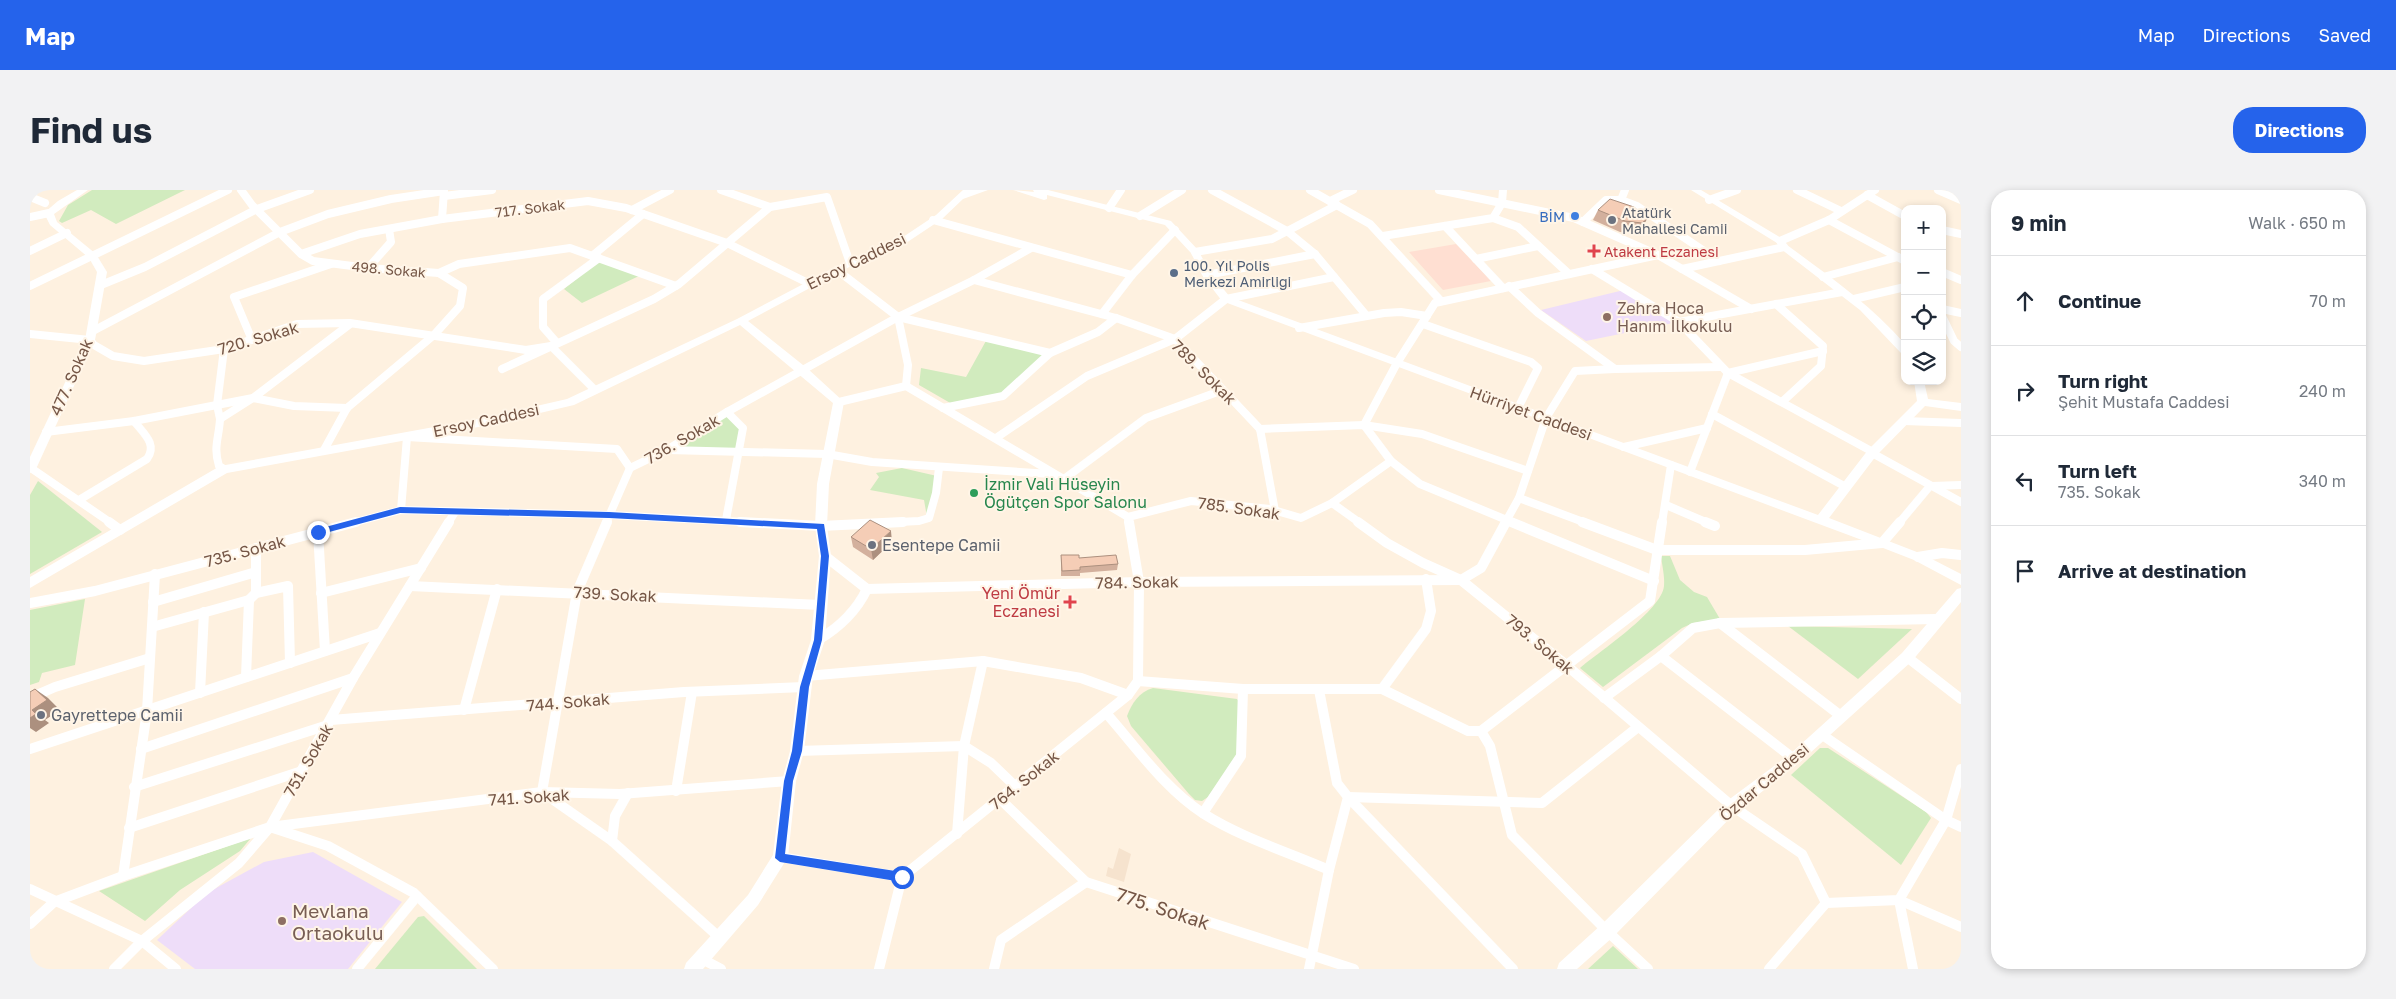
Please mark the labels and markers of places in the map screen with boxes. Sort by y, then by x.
place label: Atatürk Mahallesi Camii [1622,204,1727,237]
place label: BİM [1539,208,1565,225]
marker: BİM [1569,210,1581,222]
marker: Atatürk Mahallesi Camii [1606,214,1618,226]
place label: Atakent Eczanesi [1604,243,1719,260]
marker: Atakent Eczanesi [1588,245,1600,257]
place label: 100. Yıl Polis Merkezi Amirliği [1184,257,1291,290]
marker: 100. Yıl Polis Merkezi Amirliği [1168,267,1180,279]
place label: Zehra Hoca Hanım İlkokulu [1617,298,1732,336]
marker: Zehra Hoca Hanım İlkokulu [1601,311,1613,323]
place label: İzmir Vali Hüseyin Öğütçen Spor Salonu [984,474,1147,512]
marker: İzmir Vali Hüseyin Öğütçen Spor Salonu [968,487,980,499]
place label: Esentepe Camii [882,535,1001,555]
marker: Esentepe Camii [866,539,878,551]
place label: Yeni Ömür Eczanesi [982,583,1060,621]
marker: Yeni Ömür Eczanesi [1064,596,1076,608]
place label: Gayrettepe Camii [51,705,183,725]
marker: Gayrettepe Camii [35,709,47,721]
place label: Mevlana Ortaokulu [292,899,383,944]
marker: Mevlana Ortaokulu [276,915,288,927]

